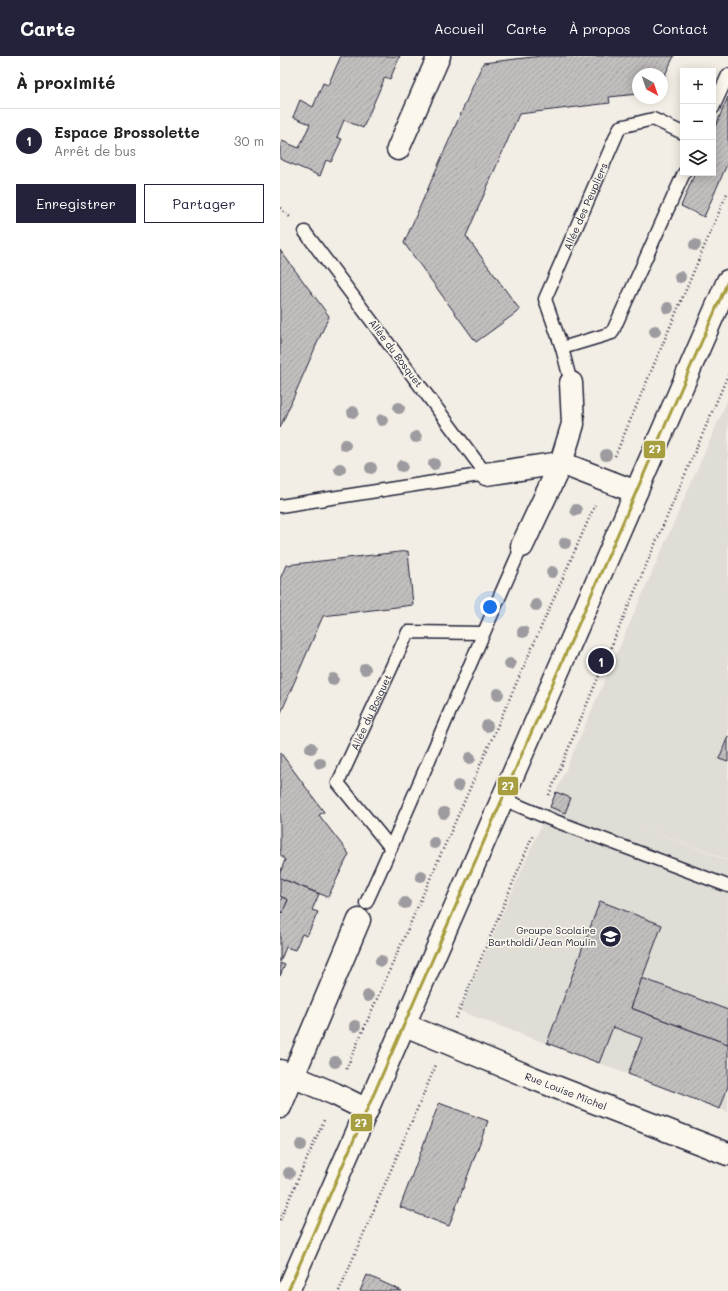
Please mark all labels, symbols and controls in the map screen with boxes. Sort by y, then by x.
text: Carte [20,16,75,41]
text: Accueil [434,19,484,38]
text: Carte [506,19,547,38]
text: À propos [569,19,631,38]
text: Contact [653,19,708,38]
north arrow [632,68,668,104]
map controls [680,68,716,176]
button: + [680,68,716,104]
text: À proximité [16,71,115,93]
button: − [680,104,716,140]
text: Espace Brossolette [54,122,200,142]
text: 1 [26,132,32,149]
text: 30 m [234,132,264,149]
button: layers [680,140,716,176]
text: Arrêt de bus [54,142,136,159]
street label: Allée des Peupliers [560,160,611,252]
button: Enregistrer [16,184,136,223]
button: Partager [144,184,264,223]
street label: Allée du Bosquet [366,316,426,390]
line badge: 27 [643,440,666,459]
text: 27 [649,441,661,456]
your location [480,597,500,617]
pin: 1 [588,646,614,676]
street label: Allée du Bosquet [347,672,394,752]
line badge: 27 [497,776,519,796]
text: 27 [502,778,514,793]
place label: Groupe Scolaire Bartholdi/Jean Moulin [488,923,596,949]
school or university icon: Groupe Scolaire Bartholdi/Jean Moulin [598,923,624,949]
street label: Rue Louise Michel [523,1069,609,1113]
line badge: 27 [350,1113,373,1132]
text: 27 [355,1115,367,1130]

